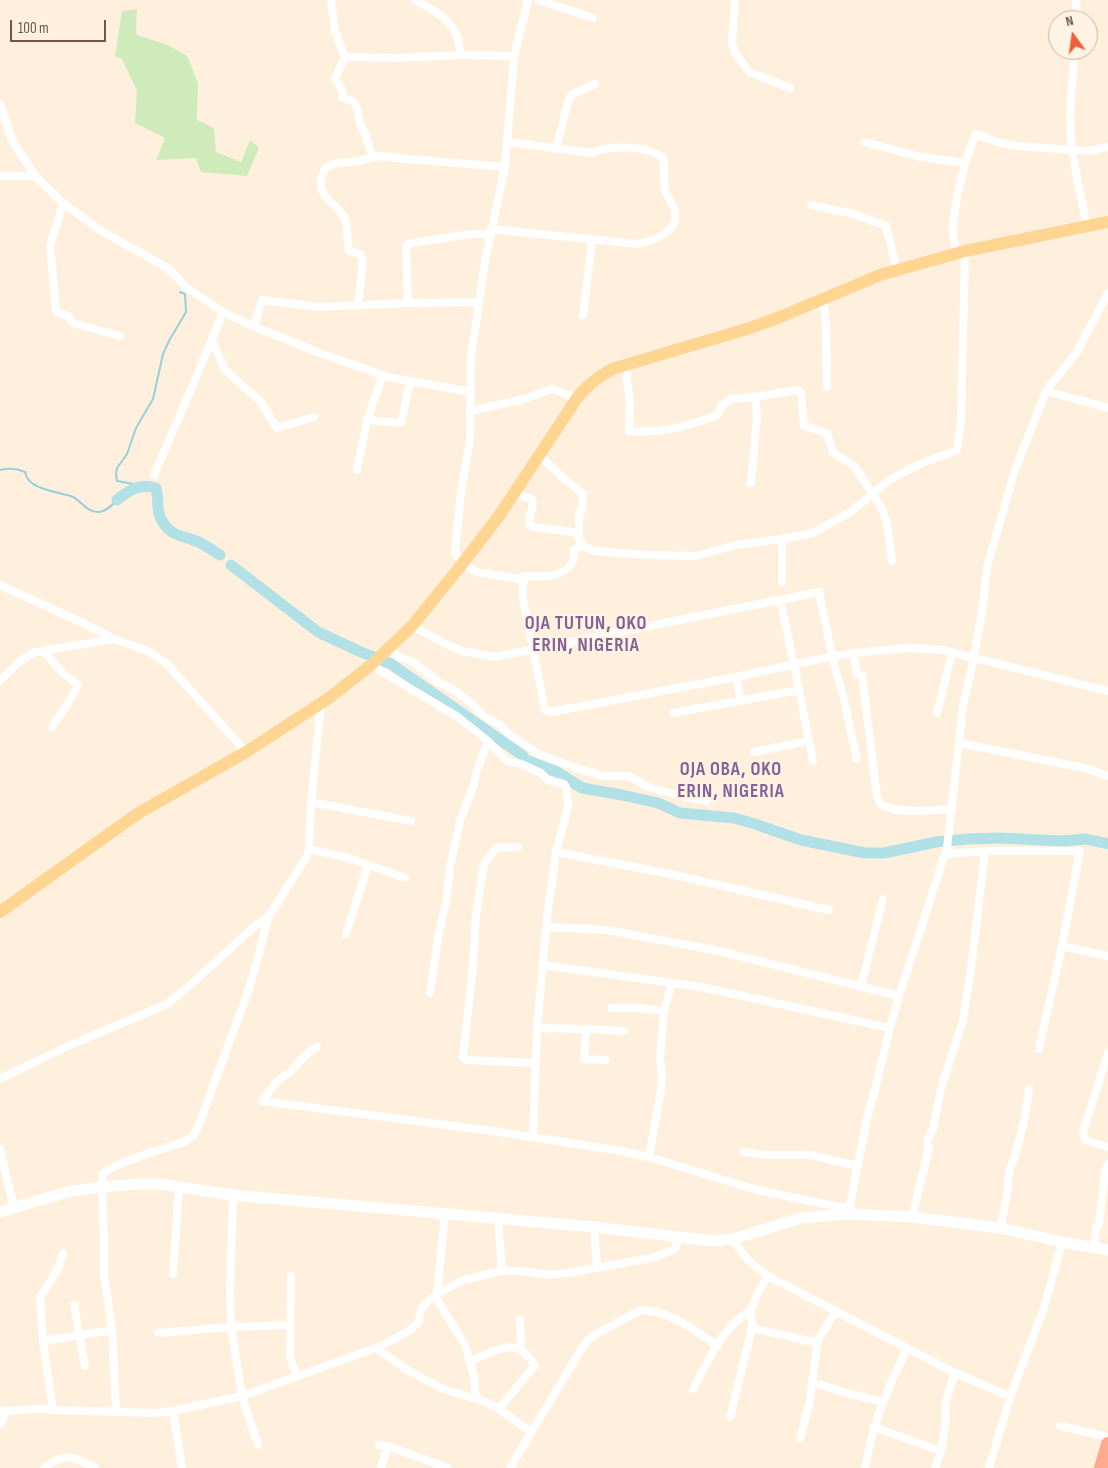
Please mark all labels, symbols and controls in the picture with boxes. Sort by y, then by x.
scale bar [12,10,109,42]
north arrow [1048,10,1098,60]
text: N [1064,12,1075,30]
text: 100 m [18,19,49,38]
district label: OJA TUTUN, OKO ERIN, NIGERIA [523,613,649,657]
district label: OJA OBA, OKO ERIN, NIGERIA [676,759,786,803]

